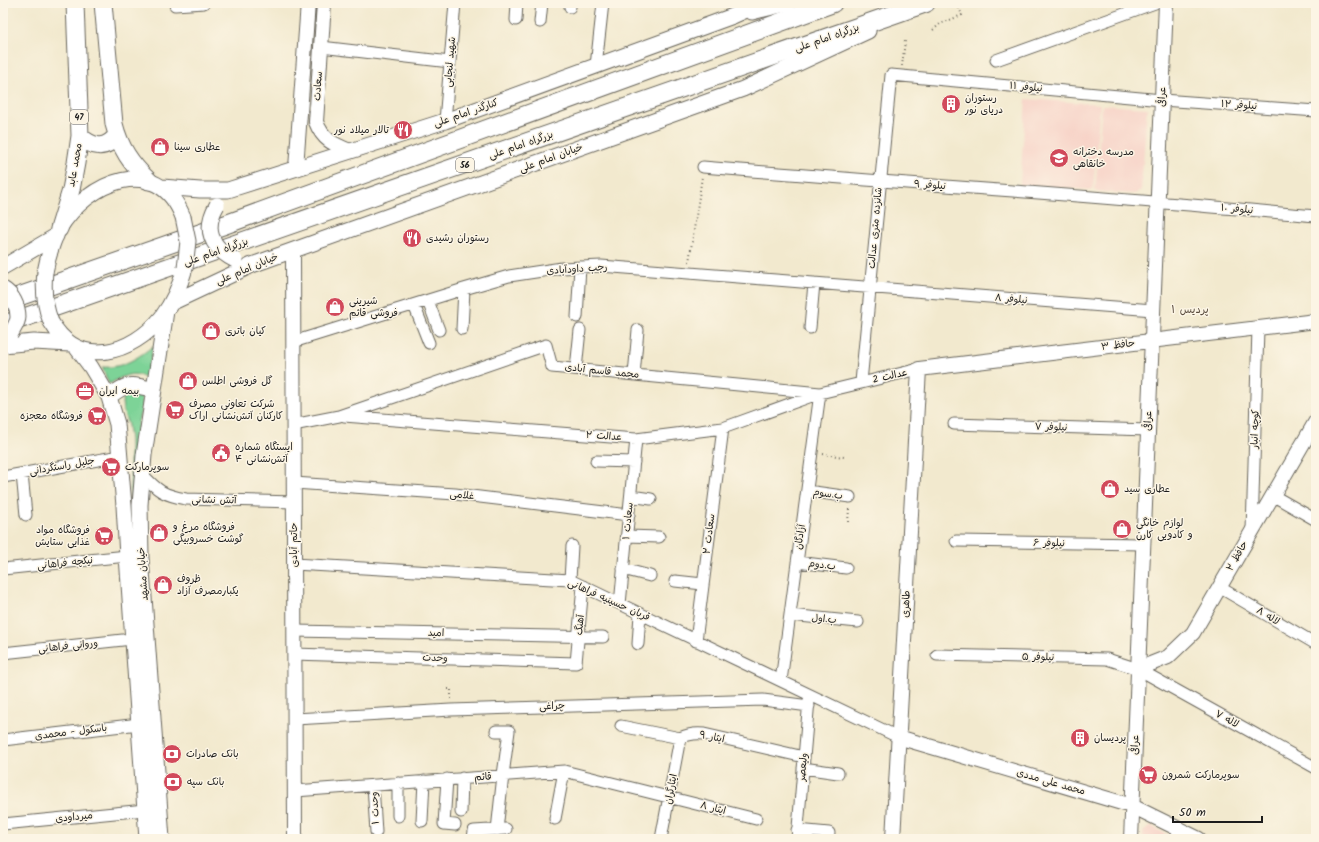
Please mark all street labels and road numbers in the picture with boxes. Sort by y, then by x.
street label: بزرگراه امام علی [792,19,862,57]
street label: شهید لنجابی [440,36,460,88]
street label: سعادت [309,70,327,101]
street label: نیلوفر ۱۱ [1009,78,1043,96]
street label: عراقی [1154,87,1170,107]
street label: کنارگذر امام علی [432,94,500,132]
street label: نیلوفر ۱۲ [1220,96,1258,114]
road number: 47 [70,110,88,124]
street label: بزرگراه امام علی [486,126,556,164]
street label: خیابان امام علی [517,139,585,177]
street label: محمد عابد [63,142,87,188]
road number: 56 [456,158,474,172]
street label: نیلوفر ۹ [913,176,947,194]
street label: شانزده متری عدالت [863,186,887,269]
street label: نیلوفر ۱۰ [1220,200,1254,218]
street label: بزرگراه امام علی [181,233,251,271]
street label: خیابان امام علی [213,249,281,289]
street label: رجب داودآبادی [546,259,608,279]
street label: نیلوفر ۸ [994,290,1028,308]
street label: حافظ ۳ [1100,335,1136,355]
street label: محمد قاسم آبادی [564,359,640,383]
street label: عدالت 2 [871,364,909,388]
street label: کوچه انبار [1246,409,1264,450]
street label: عراقی [1140,411,1156,431]
street label: نیلوفر ۷ [1034,418,1068,436]
street label: عدالت ۲ [585,427,623,445]
street label: جلیل راستگردانی [28,452,96,480]
street label: ب.سوم [812,484,844,504]
street label: غلامی [449,486,475,504]
street label: آتش نشانی [191,492,237,508]
street label: سعادت ۱ [618,501,638,540]
street label: سعادت ۲ [699,513,719,555]
street label: حاتم آبادی [286,523,302,567]
street label: آزادگان [790,523,810,551]
street label: نیلوفر ۶ [1033,535,1065,551]
street label: حافظ ۲ [1222,538,1252,574]
street label: خیابان مشهد [133,547,153,601]
street label: نیکچه فراهانی [36,552,94,574]
street label: ب.دوم [807,555,837,575]
street label: قربان حسینیه فراهانی [565,575,653,625]
street label: طاهری [897,590,915,618]
street label: لاله ۸ [1253,603,1283,629]
street label: ب.اول [811,610,837,628]
street label: آهنگ [571,613,589,636]
street label: امید [428,625,444,641]
street label: وروانی فراهانی [37,635,99,657]
street label: نیلوفر ۵ [1022,649,1055,665]
street label: وحدت [422,650,448,666]
street label: چراغی [539,698,565,714]
street label: لاله ۷ [1212,706,1242,732]
street label: باسکول - محمدی [34,720,108,744]
street label: ایثار ۹ [698,727,726,747]
street label: عراقی [1127,735,1143,755]
street label: ولیعصر [794,752,812,783]
street label: محمد علی مددی [1015,765,1087,799]
street label: قائم [474,768,492,786]
street label: ایثارگران [660,772,682,806]
street label: وحدت ۱ [366,791,384,825]
street label: ایثار ۸ [698,797,728,819]
street label: میرداودی [55,807,94,827]

